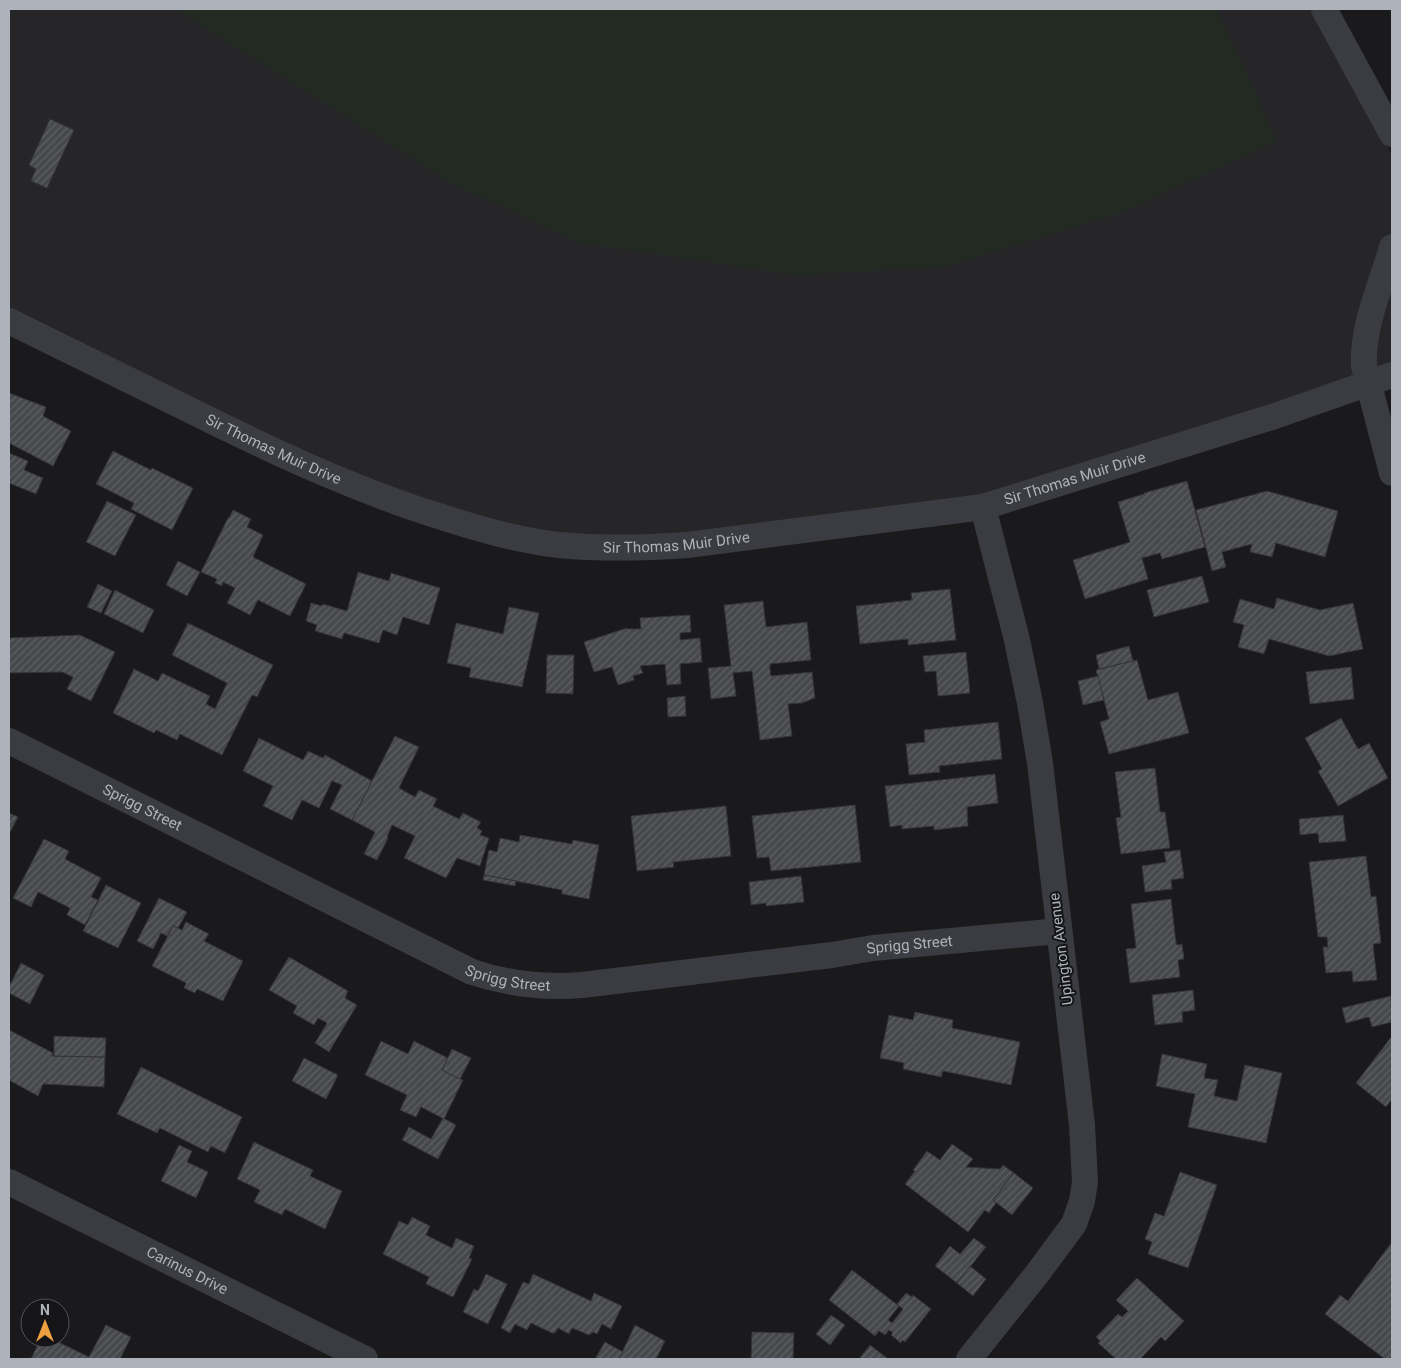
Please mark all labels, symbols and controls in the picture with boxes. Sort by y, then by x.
street label: Sir Thomas Muir Drive [203,410,344,488]
street label: Sir Thomas Muir Drive [1002,448,1148,509]
street label: Sir Thomas Muir Drive [603,528,751,557]
street label: Sprigg Street [100,780,185,835]
street label: Upington Avenue [1045,892,1077,1006]
street label: Sprigg Street [865,932,953,958]
street label: Sprigg Street [462,961,551,995]
street label: Carinus Drive [144,1243,231,1298]
north arrow [20,1298,70,1348]
text: N [40,1302,50,1318]

